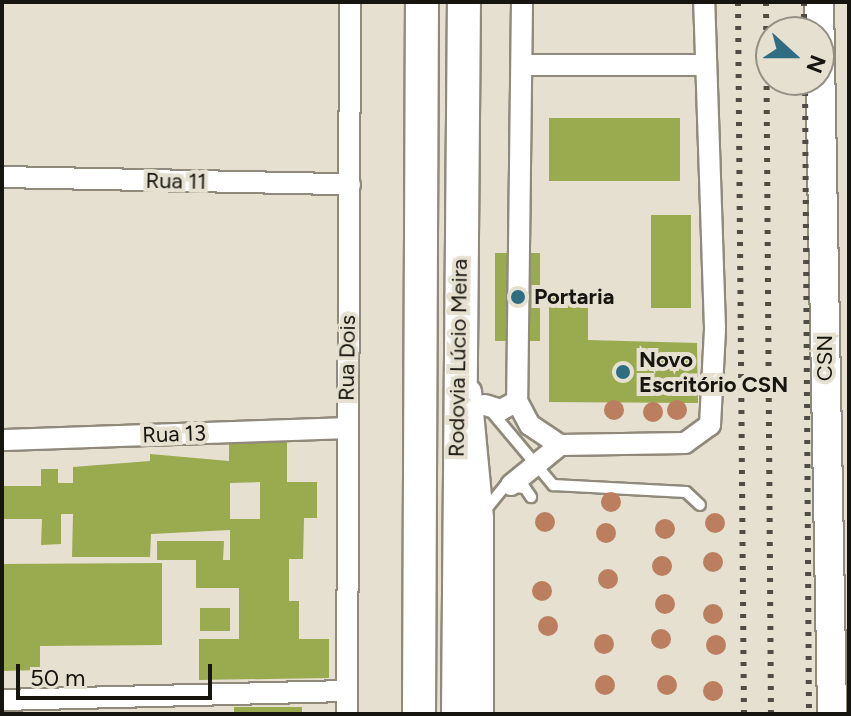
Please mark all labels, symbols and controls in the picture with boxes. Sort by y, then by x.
north arrow [755,16,835,96]
text: N [800,51,832,77]
street label: Rua 11 [145,167,207,195]
street label: Rodovia Lúcio Meira [443,259,473,457]
place label: Portaria [534,284,614,310]
marker: Portaria [509,288,527,306]
street label: Rua Dois [333,315,361,401]
street label: CSN [812,335,838,381]
place label: Novo Escritório CSN [639,346,788,398]
marker: Novo Escritório CSN [614,363,632,381]
street label: Rua 13 [142,420,206,448]
scale bar [20,648,216,698]
text: 50 m [30,663,86,692]

